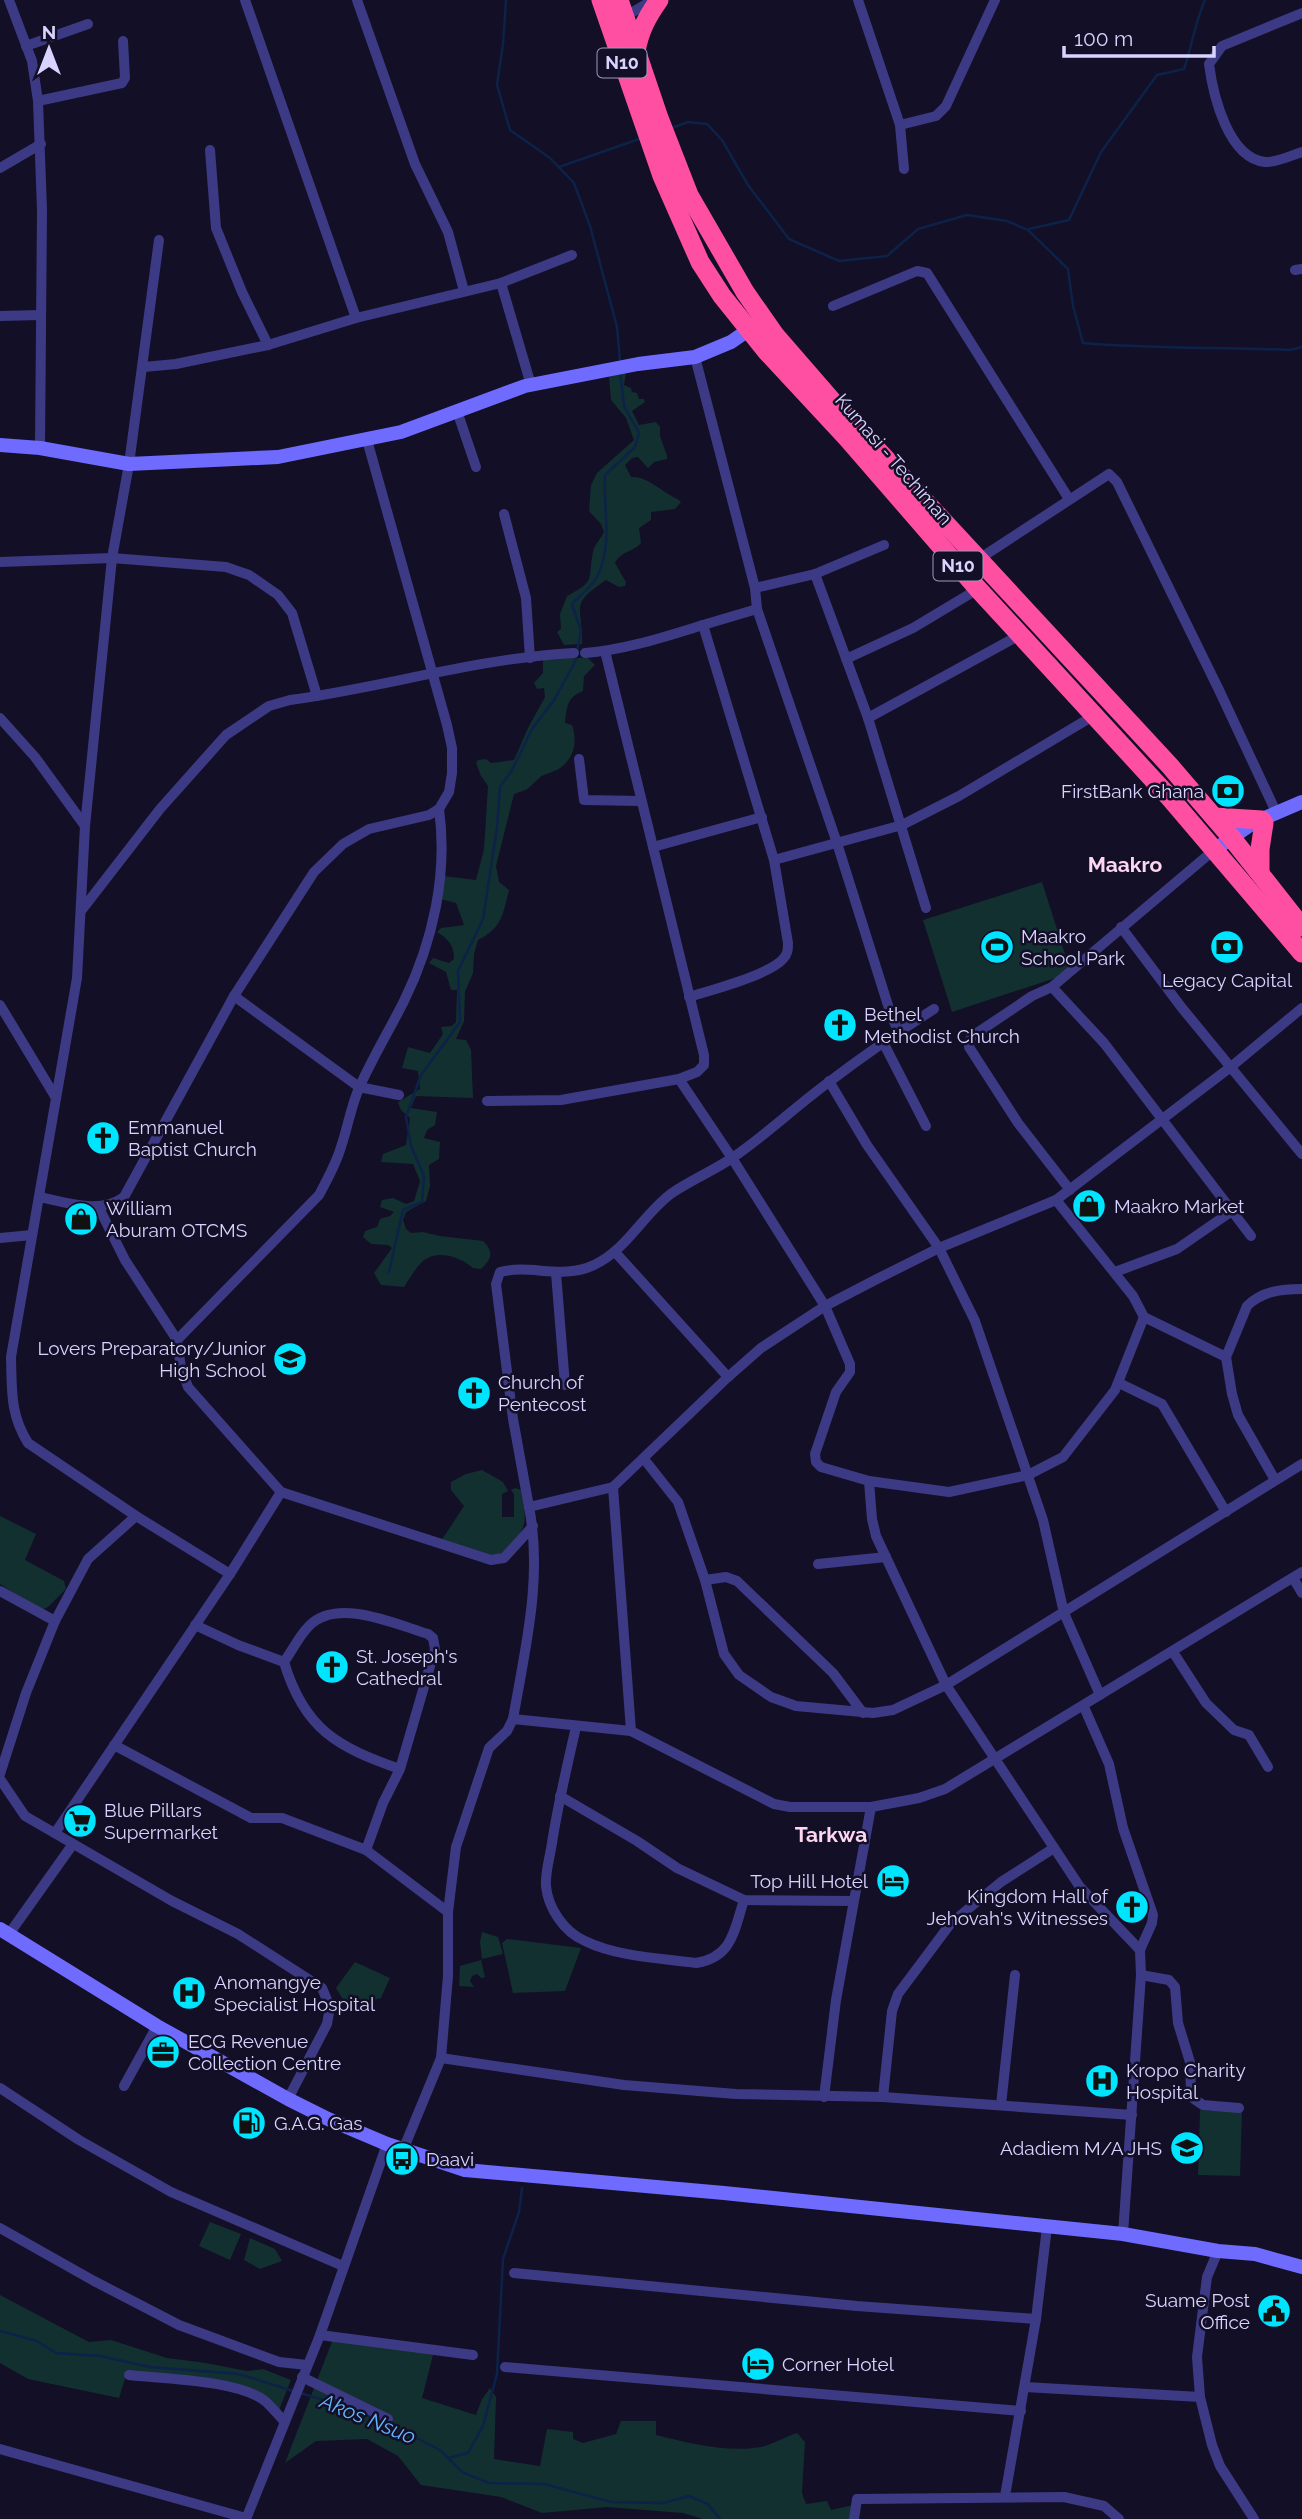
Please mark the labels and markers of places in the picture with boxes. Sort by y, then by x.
bank icon: FirstBank Ghana [1209,772,1247,810]
place label: FirstBank Ghana [1061,780,1204,802]
place label: Maakro School Park [1021,925,1125,969]
sports icon: Maakro School Park [978,928,1016,966]
bank icon: Legacy Capital [1208,928,1246,966]
place label: Legacy Capital [1162,969,1293,991]
place label: Bethel Methodist Church [864,1003,1020,1047]
church icon: Bethel Methodist Church [821,1006,859,1044]
place label: Emmanuel Baptist Church [128,1116,257,1160]
church icon: Emmanuel Baptist Church [84,1119,122,1157]
shop icon: Maakro Market [1070,1187,1108,1225]
place label: Maakro Market [1114,1195,1245,1217]
place label: William Aburam OTCMS [106,1197,247,1241]
shop icon: William Aburam OTCMS [62,1200,100,1238]
place label: Lovers Preparatory/Junior High School [37,1337,267,1381]
school or university icon: Lovers Preparatory/Junior High School [271,1340,309,1378]
place label: Church of Pentecost [498,1371,587,1415]
church icon: Church of Pentecost [455,1374,493,1412]
place label: St. Joseph's Cathedral [356,1645,458,1689]
church icon: St. Joseph's Cathedral [313,1648,351,1686]
place label: Blue Pillars Supermarket [104,1799,218,1843]
supermarket icon: Blue Pillars Supermarket [61,1802,99,1840]
hotel icon: Top Hill Hotel [874,1862,912,1900]
place label: Top Hill Hotel [750,1870,869,1892]
place label: Kingdom Hall of Jehovah's Witnesses [927,1885,1109,1929]
church icon: Kingdom Hall of Jehovah's Witnesses [1113,1888,1151,1926]
place label: Anomangye Specialist Hospital [214,1971,376,2015]
hospital icon: Anomangye Specialist Hospital [170,1974,208,2012]
place label: ECG Revenue Collection Centre [188,2030,341,2074]
office icon: ECG Revenue Collection Centre [144,2033,182,2071]
place label: Kropo Charity Hospital [1126,2059,1246,2103]
hospital icon: Kropo Charity Hospital [1083,2062,1121,2100]
fuel station icon: G.A.G. Gas [230,2104,268,2142]
place label: G.A.G. Gas [274,2112,363,2134]
school or university icon: Adadiem M/A JHS [1168,2129,1206,2167]
place label: Adadiem M/A JHS [1000,2137,1162,2159]
bus stop icon: Daavi [383,2140,421,2178]
place label: Daavi [426,2148,474,2170]
place label: Suame Post Office [1145,2289,1251,2333]
public building icon: Suame Post Office [1255,2292,1293,2330]
hotel icon: Corner Hotel [739,2345,777,2383]
place label: Corner Hotel [782,2353,895,2375]

